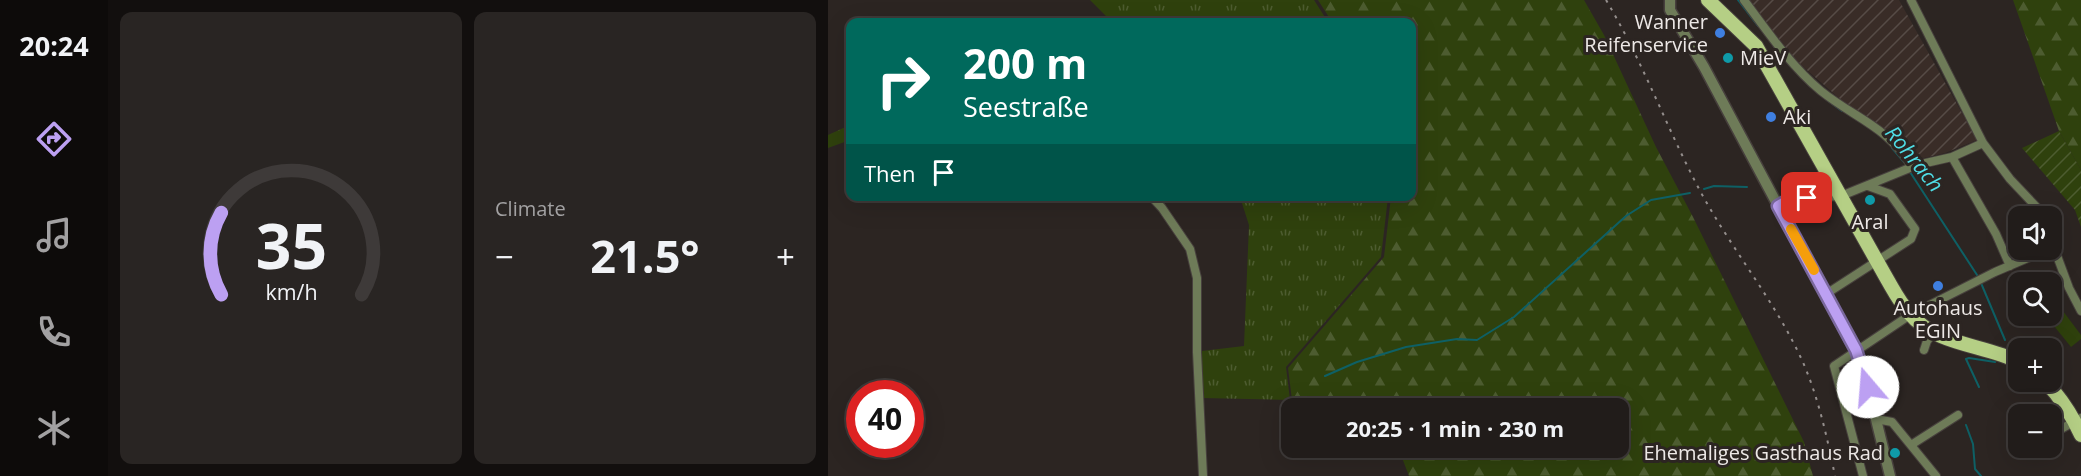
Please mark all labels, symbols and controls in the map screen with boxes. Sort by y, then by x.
place label: Wanner Reifenservice [1584,8,1708,58]
marker: Wanner Reifenservice [1713,26,1727,40]
text: 20:24 [19,27,89,64]
text: 200 m [963,34,1087,91]
icon: right [864,42,942,120]
place label: MieV [1740,44,1786,71]
marker: MieV [1721,51,1735,65]
text: Seestraße [963,88,1089,125]
place label: Aki [1783,103,1811,130]
marker: Aki [1764,110,1778,124]
icon: directions [33,118,75,160]
water label: Rohrach [1879,119,1950,197]
icon: arrive [927,156,960,189]
text: Then [864,158,915,188]
pin [1781,172,1832,223]
icon: arrive [1790,181,1823,214]
marker: Aral [1863,193,1877,207]
text: Climate [495,195,566,222]
text: 35 [255,202,327,287]
map controls [2008,206,2062,458]
button: sound [2008,206,2062,260]
place label: Aral [1852,208,1888,235]
icon: music [33,214,75,256]
text: 21.5° [590,225,700,286]
text: − [495,234,514,279]
text: + [776,234,795,279]
button: search [2008,272,2062,326]
text: km/h [265,277,317,306]
marker: Autohaus EGIN [1931,279,1945,293]
place label: Autohaus EGIN [1893,294,1983,344]
icon: phone [33,311,75,353]
button: + [2008,338,2062,392]
position arrow [1836,355,1900,419]
speed limit sign: 40 [846,380,924,458]
button: − [2008,404,2062,458]
icon: climate [33,407,75,449]
text: 20:25 · 1 min · 230 m [1346,413,1564,443]
place label: Ehemaliges Gasthaus Rad [1643,439,1883,466]
marker: Ehemaliges Gasthaus Rad [1888,446,1902,460]

